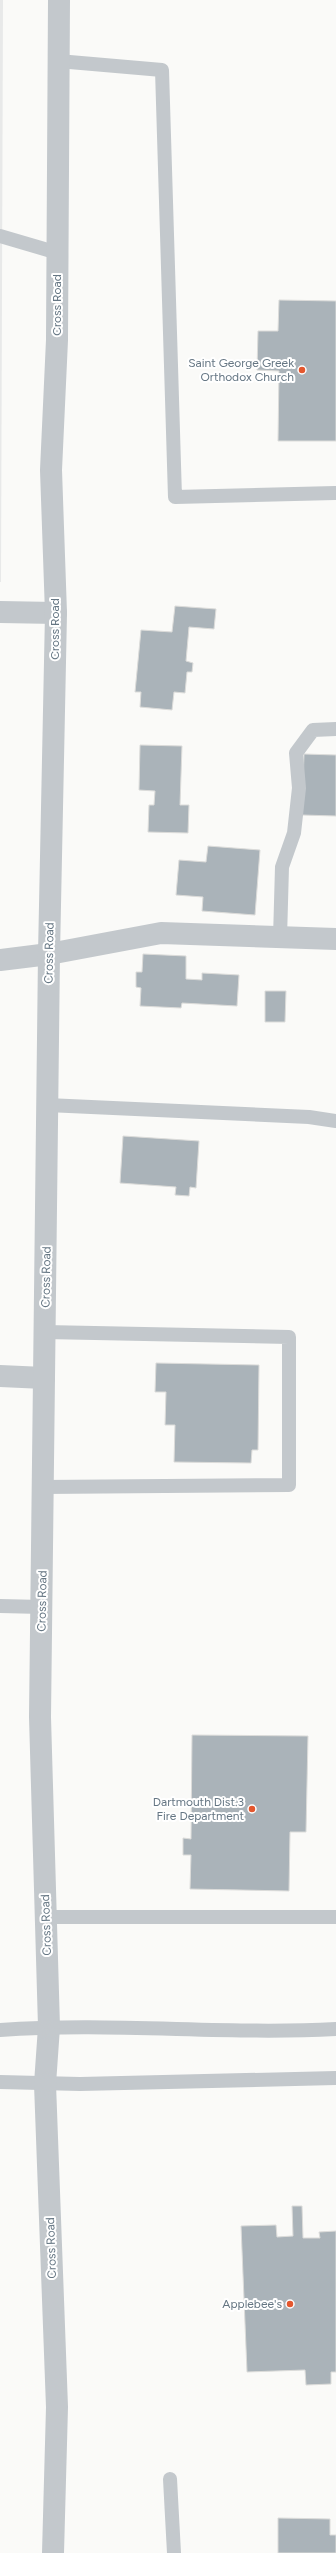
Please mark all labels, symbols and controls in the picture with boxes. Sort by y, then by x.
street label: Cross Road [50,274,64,336]
place label: Saint George Greek Orthodox Church [188,356,294,384]
marker: Saint George Greek Orthodox Church [297,365,307,375]
street label: Cross Road [48,598,62,660]
street label: Cross Road [41,922,57,984]
street label: Cross Road [38,1246,54,1308]
street label: Cross Road [34,1570,50,1632]
place label: Dartmouth Dist.3 Fire Department [153,1795,244,1823]
marker: Dartmouth Dist.3 Fire Department [247,1804,257,1814]
street label: Cross Road [38,1894,54,1956]
street label: Cross Road [43,2217,59,2279]
place label: Applebee's [222,2297,282,2311]
marker: Applebee's [285,2299,295,2309]

